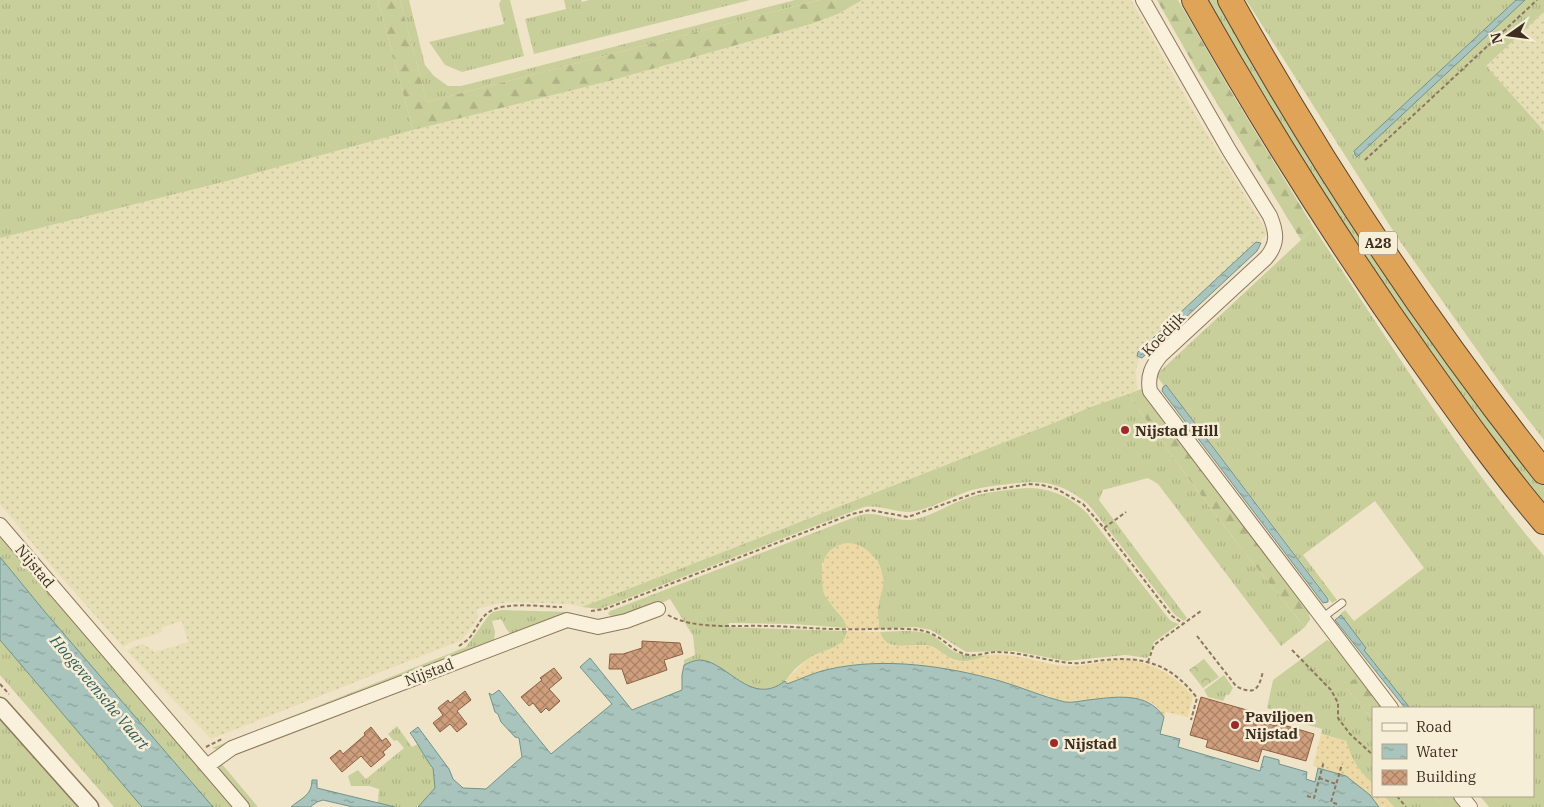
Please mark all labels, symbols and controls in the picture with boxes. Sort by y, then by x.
north arrow [1484,10,1534,60]
text: N [1486,31,1506,46]
road number: A28 [1359,232,1397,254]
street label: Koedijk [1137,308,1189,360]
place label: Nijstad Hill [1135,421,1218,440]
marker: Nijstad Hill [1119,424,1131,436]
street label: Nijstad [11,540,59,592]
water label: Hoogeveensche Vaart [46,630,155,754]
street label: Nijstad [402,654,456,690]
place label: Paviljoen Nijstad [1245,707,1314,743]
legend [1372,707,1534,797]
text: Road [1416,717,1452,736]
marker: Paviljoen Nijstad [1229,719,1241,731]
place label: Nijstad [1064,734,1117,753]
marker: Nijstad [1048,737,1060,749]
text: Water [1416,742,1458,761]
text: Building [1416,767,1476,786]

